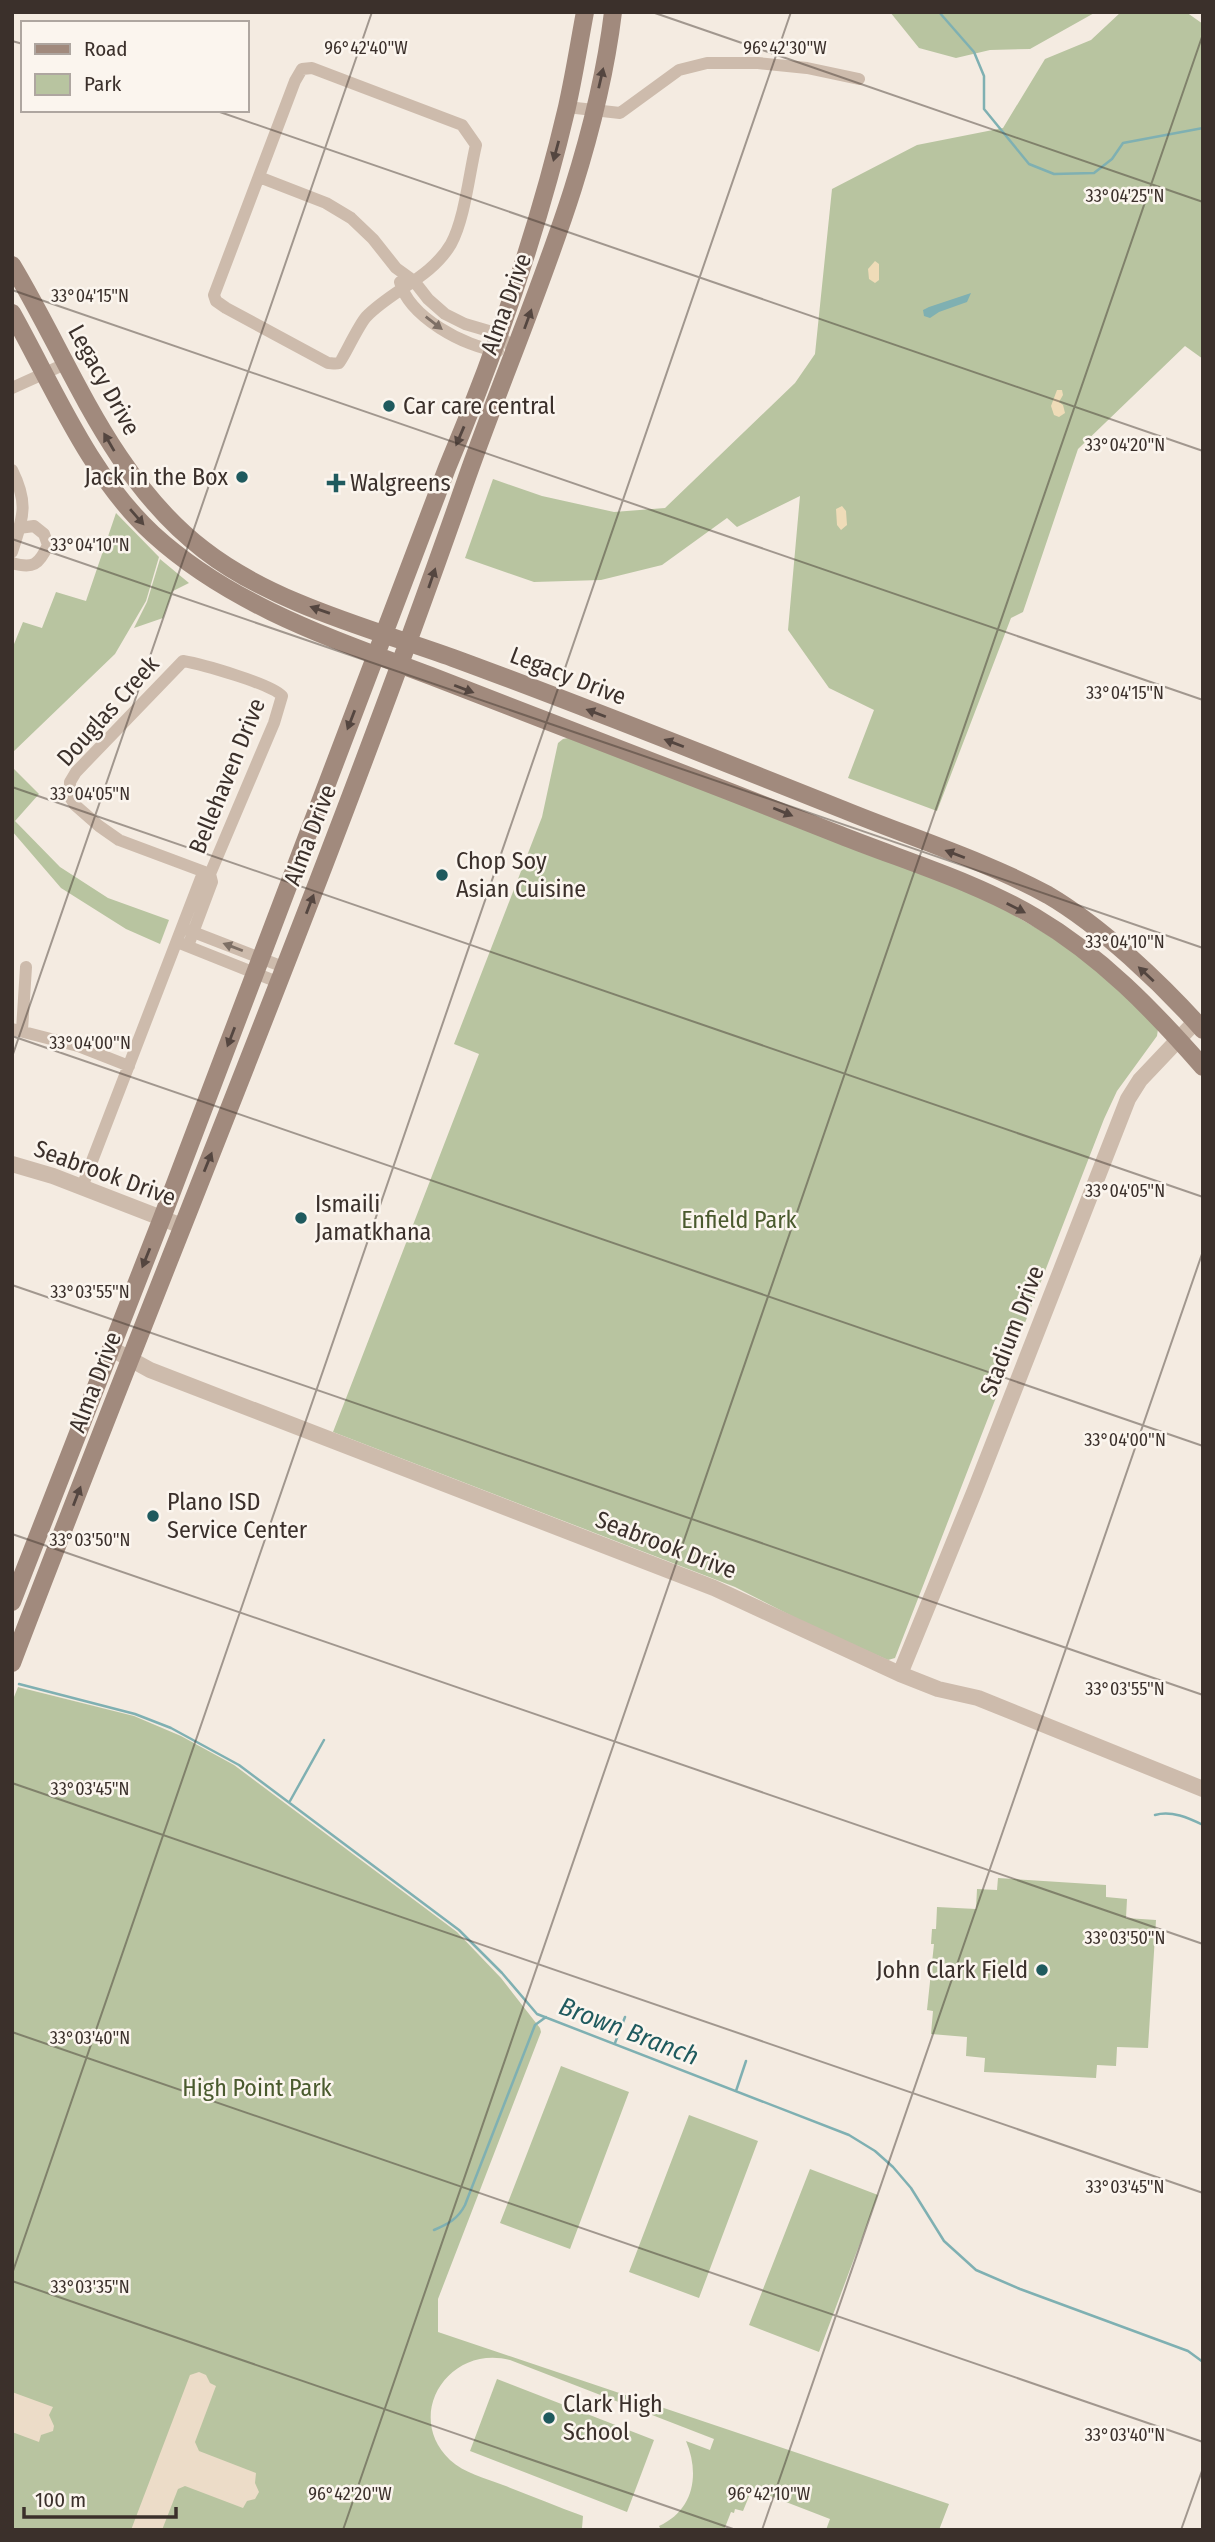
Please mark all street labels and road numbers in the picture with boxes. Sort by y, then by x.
street label: Alma Drive [475,250,537,358]
street label: Legacy Drive [62,320,146,440]
street label: Legacy Drive [506,641,630,711]
street label: Douglas Creek [51,650,165,772]
street label: Bellehaven Drive [183,694,271,858]
street label: Alma Drive [278,781,342,889]
street label: Seabrook Drive [30,1134,180,1212]
street label: Stadium Drive [974,1262,1050,1400]
street label: Alma Drive [63,1328,127,1436]
street label: Seabrook Drive [592,1505,740,1585]

